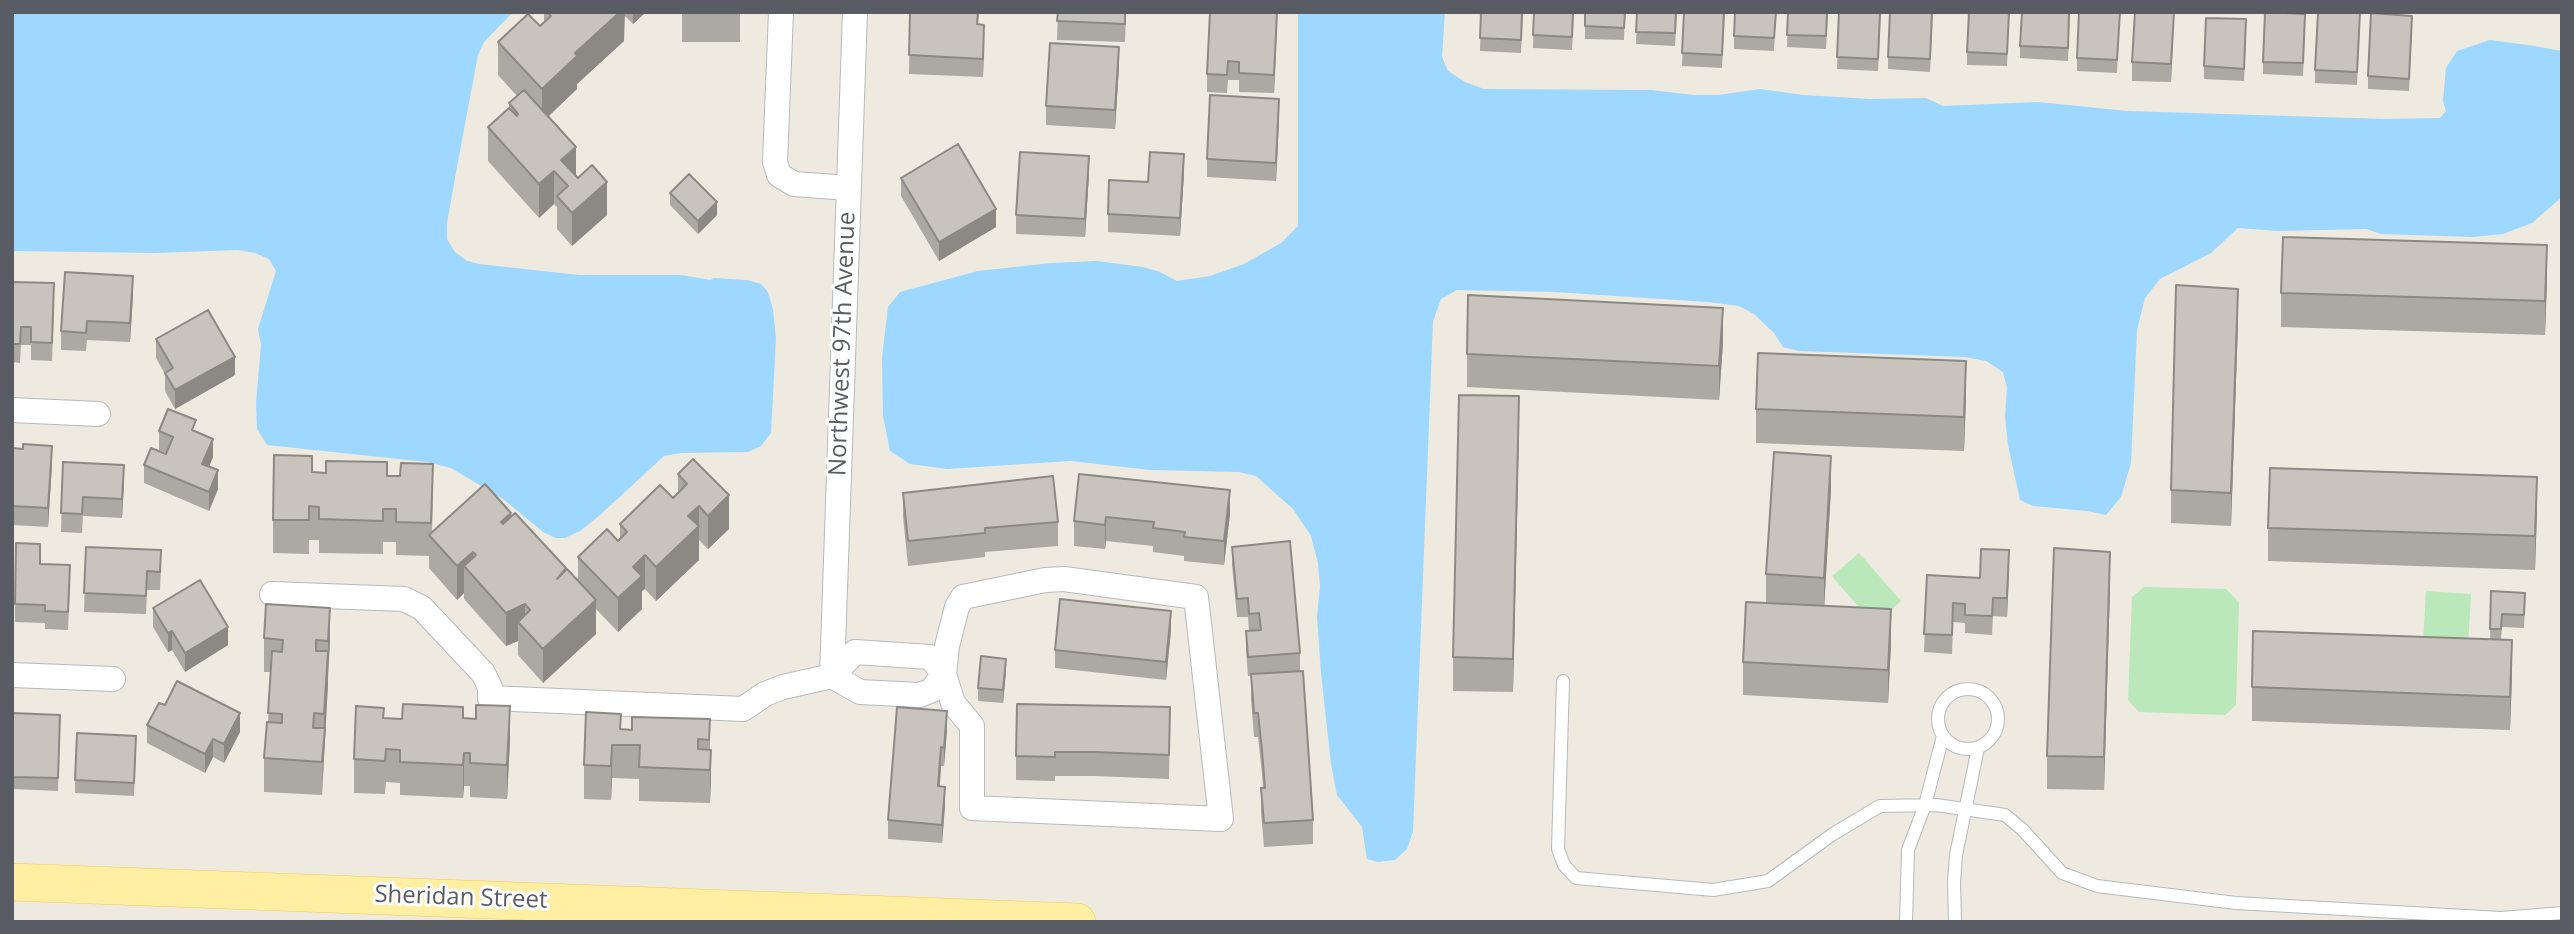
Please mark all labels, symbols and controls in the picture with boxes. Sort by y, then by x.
street label: Northwest 97th Avenue [824,211,862,477]
street label: Sheridan Street [374,881,548,915]

